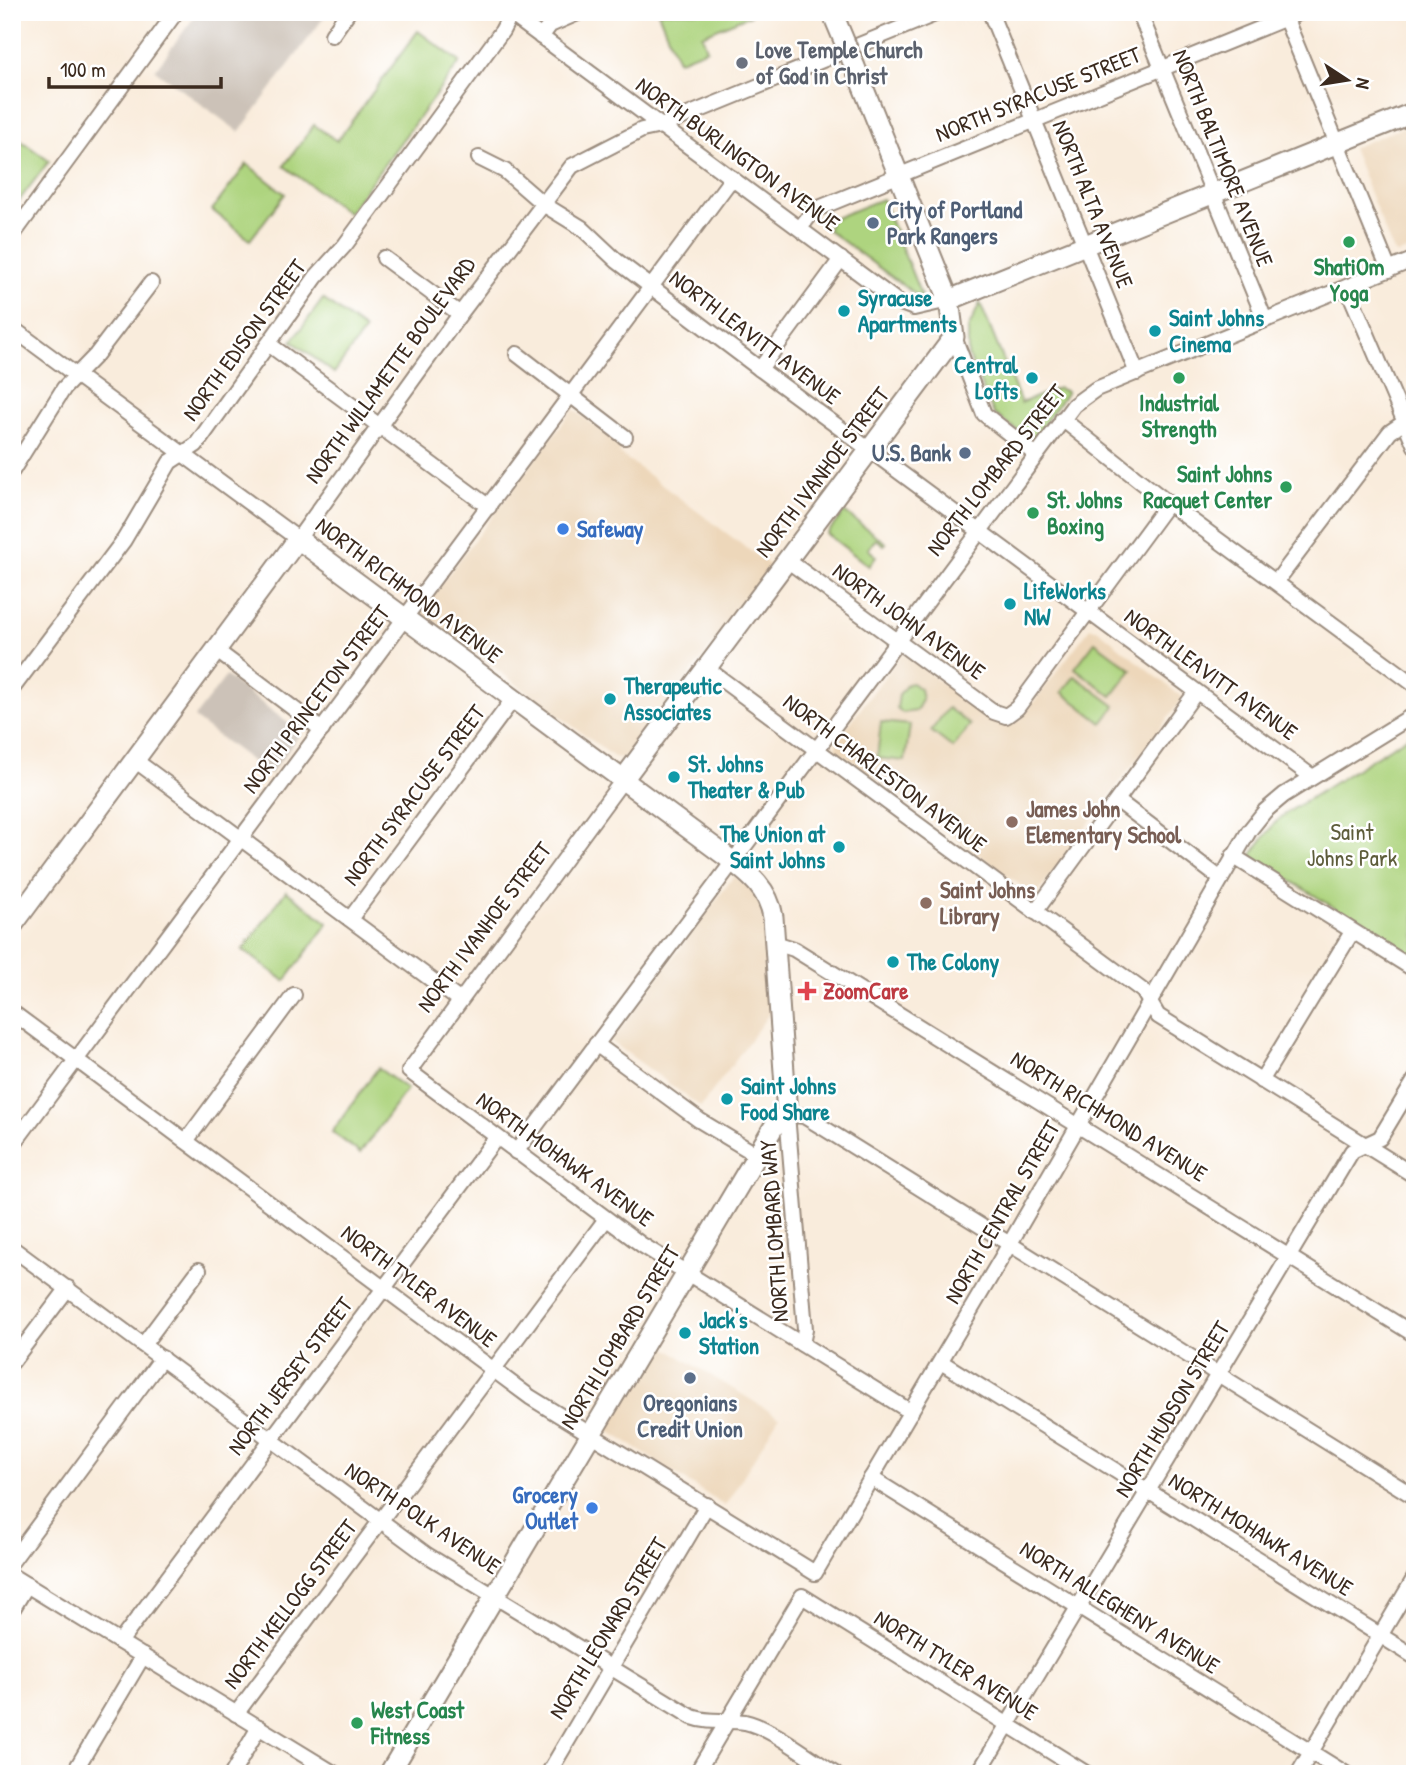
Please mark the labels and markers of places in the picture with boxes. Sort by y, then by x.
place label: Love Temple Church of God in Christ [756,34,923,91]
marker: Love Temple Church of God in Christ [734,55,750,71]
place label: City of Portland Park Rangers [887,194,1022,252]
marker: City of Portland Park Rangers [865,215,881,231]
marker: ShatiOm Yoga [1341,234,1357,250]
place label: ShatiOm Yoga [1314,251,1385,309]
place label: Syracuse Apartments [858,282,957,340]
place label: Saint Johns Cinema [1169,302,1264,359]
marker: Syracuse Apartments [836,303,852,319]
marker: Saint Johns Cinema [1147,323,1163,339]
place label: Central Lofts [954,349,1019,406]
marker: Central Lofts [1024,370,1040,386]
marker: Industrial Strength [1171,370,1187,386]
place label: Industrial Strength [1139,387,1220,445]
place label: U.S. Bank [872,437,951,468]
marker: U.S. Bank [957,445,973,461]
place label: Saint Johns Racquet Center [1143,458,1272,516]
marker: Saint Johns Racquet Center [1278,479,1294,495]
place label: St. Johns Boxing [1047,484,1123,542]
marker: St. Johns Boxing [1025,505,1041,521]
place label: Safeway [577,513,644,545]
marker: Safeway [555,521,571,537]
place label: LifeWorks NW [1024,575,1106,632]
marker: LifeWorks NW [1002,596,1018,612]
place label: Therapeutic Associates [623,670,723,727]
marker: Therapeutic Associates [602,691,618,707]
place label: St. Johns Theater & Pub [687,748,805,805]
marker: St. Johns Theater & Pub [666,769,682,785]
place label: James John Elementary School [1026,793,1182,851]
marker: James John Elementary School [1004,814,1020,830]
place label: The Union at Saint Johns [719,818,826,875]
marker: The Union at Saint Johns [831,839,847,855]
place label: Saint Johns Library [940,874,1035,932]
marker: Saint Johns Library [918,895,934,911]
place label: The Colony [906,946,1000,978]
marker: The Colony [885,954,901,970]
place label: ZoomCare [823,975,909,1006]
marker: ZoomCare [797,981,817,1001]
place label: Saint Johns Food Share [740,1070,836,1127]
marker: Saint Johns Food Share [719,1091,735,1107]
place label: Jack's Station [699,1304,759,1361]
marker: Jack's Station [677,1325,693,1341]
marker: Oregonians Credit Union [682,1370,698,1386]
place label: Oregonians Credit Union [637,1387,743,1444]
place label: Grocery Outlet [512,1479,579,1536]
marker: Grocery Outlet [584,1500,600,1516]
place label: West Coast Fitness [370,1694,465,1751]
marker: West Coast Fitness [349,1715,365,1731]

